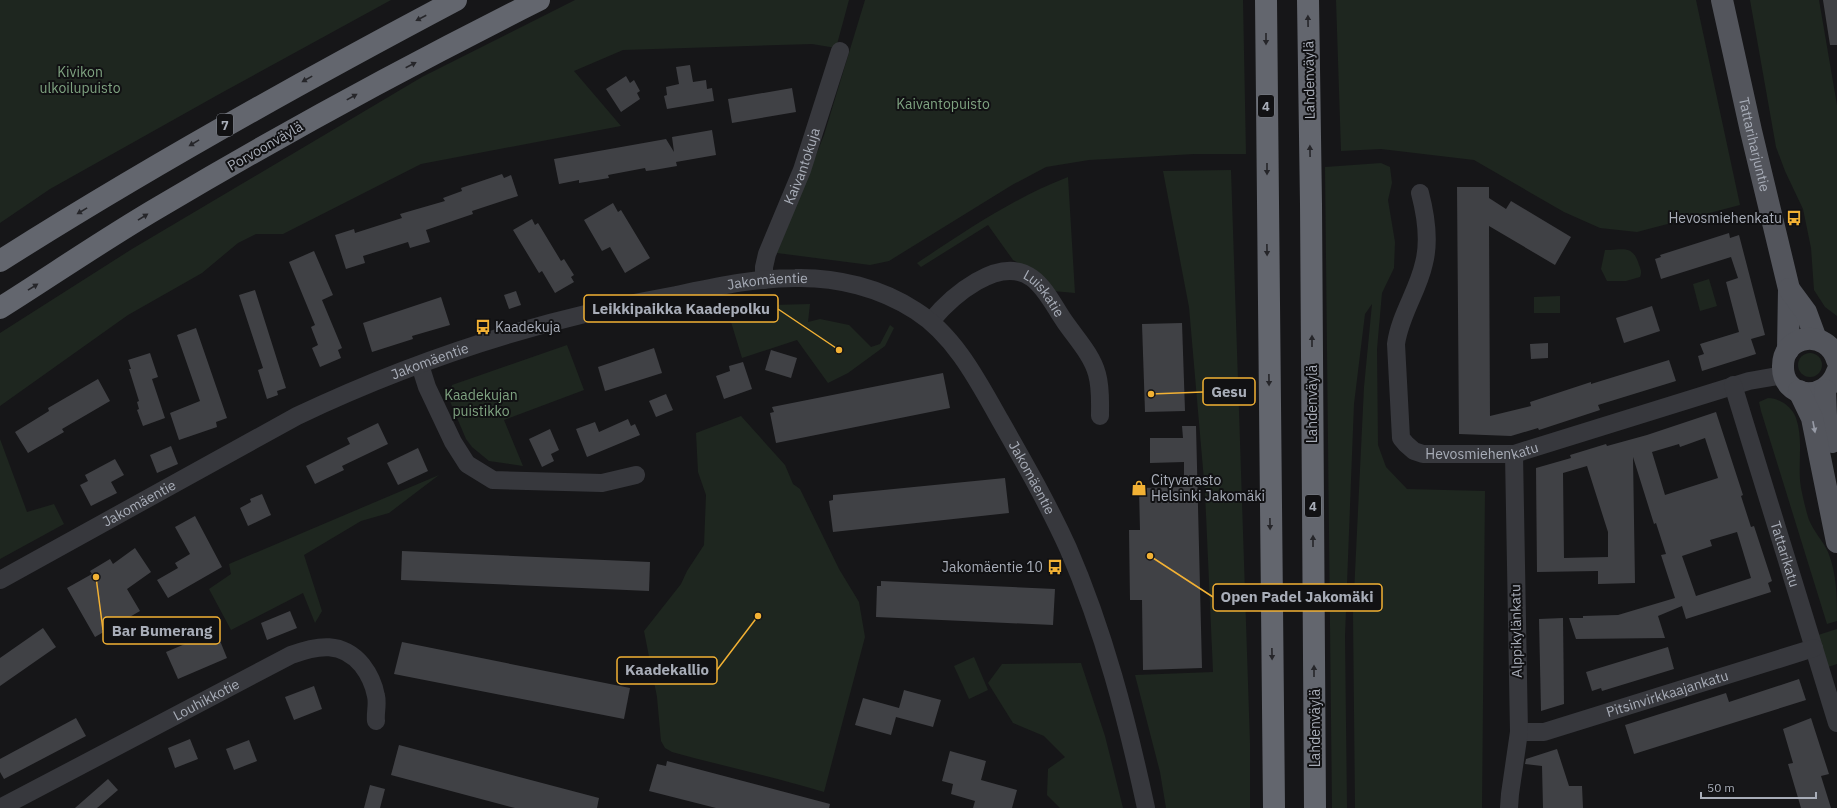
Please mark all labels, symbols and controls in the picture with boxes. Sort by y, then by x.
one-way arrow [1305,14,1311,27]
one-way arrow [416,15,427,21]
one-way arrow [1263,33,1269,46]
street label: Lahdenväylä [1299,40,1319,119]
one-way arrow [405,62,417,69]
park label: Kivikon ulkoilupuisto [40,63,121,97]
one-way arrow [301,76,313,83]
one-way arrow [347,93,358,100]
park label: Kaivantopuisto [896,95,990,113]
road number: 4 [1258,95,1274,117]
street label: Tattariharjuntie [1735,95,1774,194]
road number: 7 [217,114,233,136]
street label: Porvoonväylä [224,117,306,175]
street label: Kaivantokuja [780,125,824,207]
one-way arrow [188,140,200,147]
one-way arrow [1307,144,1313,157]
one-way arrow [1264,163,1270,176]
one-way arrow [76,207,88,214]
place label: Hevosmiehenkatu [1668,209,1782,227]
bus stop icon: Hevosmiehenkatu [1785,209,1803,227]
one-way arrow [137,214,149,221]
one-way arrow [1264,244,1270,257]
street label: Luiskatie [1020,266,1069,321]
street label: Jakomäentie [726,269,808,294]
one-way arrow [28,283,38,291]
callout: Leikkipaikka Kaadepolku [584,295,778,322]
text: Leikkipaikka Kaadepolku [592,299,770,318]
bus stop icon: Kaadekuja [474,318,492,336]
place label: Kaadekuja [495,318,561,336]
one-way arrow [1309,334,1315,347]
street label: Jakomäentie [388,339,471,383]
street label: Lahdenväylä [1303,364,1321,443]
one-way arrow [1266,374,1272,387]
callout: Gesu [1203,378,1255,405]
text: Gesu [1211,382,1247,401]
park label: Kaadekujan puistikko [444,386,518,420]
one-way arrow [1811,421,1817,433]
street label: Jakomäentie [1005,438,1059,518]
street label: Hevosmiehenkatu [1425,438,1541,463]
place label: Cityvarasto Helsinki Jakomäki [1151,471,1265,505]
street label: Jakomäentie [99,476,179,531]
shop icon: Cityvarasto Helsinki Jakomäki [1130,479,1148,497]
road number: 4 [1305,495,1321,517]
one-way arrow [1267,518,1273,531]
street label: Tattarikatu [1766,519,1804,589]
one-way arrow [1310,534,1316,547]
place label: Jakomäentie 10 [942,558,1043,576]
bus stop icon: Jakomäentie 10 [1046,558,1064,576]
callout: Open Padel Jakomäki [1213,584,1382,611]
street label: Alppikylänkatu [1506,584,1526,678]
text: Open Padel Jakomäki [1220,587,1374,606]
callout: Bar Bumerang [103,617,220,644]
text: Bar Bumerang [112,621,213,640]
one-way arrow [1269,648,1275,661]
callout: Kaadekallio [617,657,717,684]
text: Kaadekallio [625,660,709,679]
one-way arrow [1311,664,1317,677]
street label: Pitsinvirkkaajankatu [1604,666,1730,721]
street label: Louhikkotie [170,675,243,724]
street label: Lahdenväylä [1306,688,1324,767]
scale bar [1701,774,1816,800]
text: 50 m [1707,780,1735,795]

